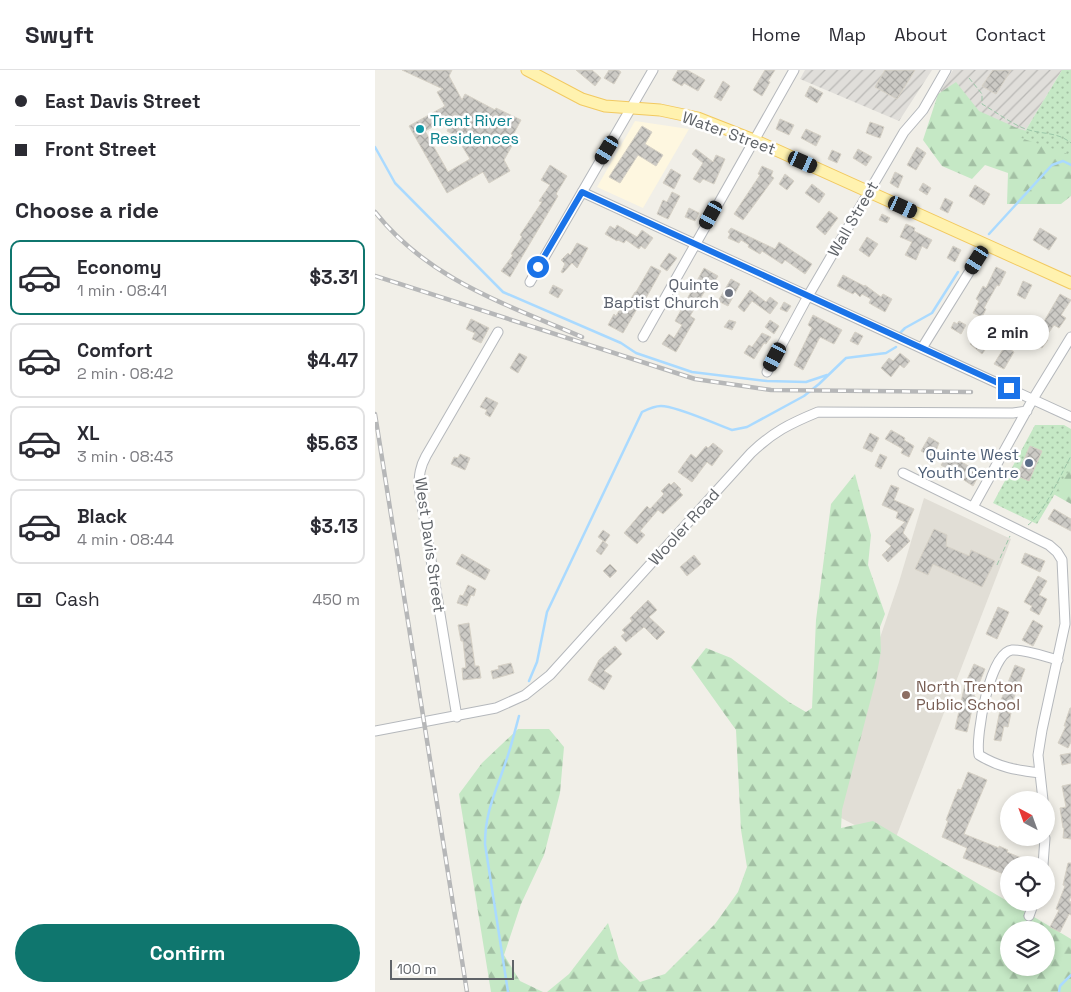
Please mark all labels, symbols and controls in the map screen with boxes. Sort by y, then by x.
text: Swyft [25,19,94,50]
text: Home [752,23,801,46]
text: Map [829,23,866,46]
text: About [894,23,948,46]
text: Contact [976,23,1046,46]
text: East Davis Street [45,89,201,114]
street label: Water Street [679,106,779,160]
place label: Trent River Residences [430,110,519,149]
marker: Trent River Residences [414,123,426,135]
car [592,133,621,167]
text: Front Street [45,137,157,162]
car [786,149,819,175]
street label: Wall Street [823,177,883,261]
car [886,194,919,220]
text: Choose a ride [15,196,159,224]
car [697,198,724,232]
car [962,243,991,277]
icon: car [17,255,62,300]
text: Economy [77,255,161,280]
route start [527,256,549,278]
text: $3.31 [309,265,358,290]
place label: Quinte Baptist Church [603,274,719,313]
text: 1 min · 08:41 [77,280,167,301]
marker: Quinte Baptist Church [723,287,735,299]
callout: 2 min [968,316,1050,350]
text: 2 min [987,322,1029,343]
icon: car [17,338,62,383]
text: Comfort [77,338,153,363]
car [761,340,788,374]
text: $4.47 [307,348,358,373]
text: 2 min · 08:42 [77,363,173,384]
route end [998,377,1020,399]
icon: car [17,421,62,466]
text: XL [77,421,100,446]
text: $5.63 [306,431,358,456]
place label: Quinte West Youth Centre [918,444,1019,483]
text: 3 min · 08:43 [77,446,173,467]
marker: Quinte West Youth Centre [1023,457,1035,469]
street label: West Davis Street [410,476,450,614]
street label: Wooler Road [644,484,724,570]
icon: car [17,504,62,549]
text: Black [77,504,127,529]
text: $3.13 [310,514,358,539]
text: 4 min · 08:44 [77,529,174,550]
icon: cash [15,586,43,614]
text: Cash [55,587,100,612]
text: 450 m [312,589,360,610]
place label: North Trenton Public School [916,676,1023,715]
marker: North Trenton Public School [900,689,912,701]
north arrow [1000,791,1055,846]
map controls [1000,791,1055,976]
button: locate [1000,856,1055,911]
button: layers [1000,921,1055,976]
button: Confirm [15,924,360,982]
scale bar [390,957,514,980]
text: 100 m [397,960,436,978]

